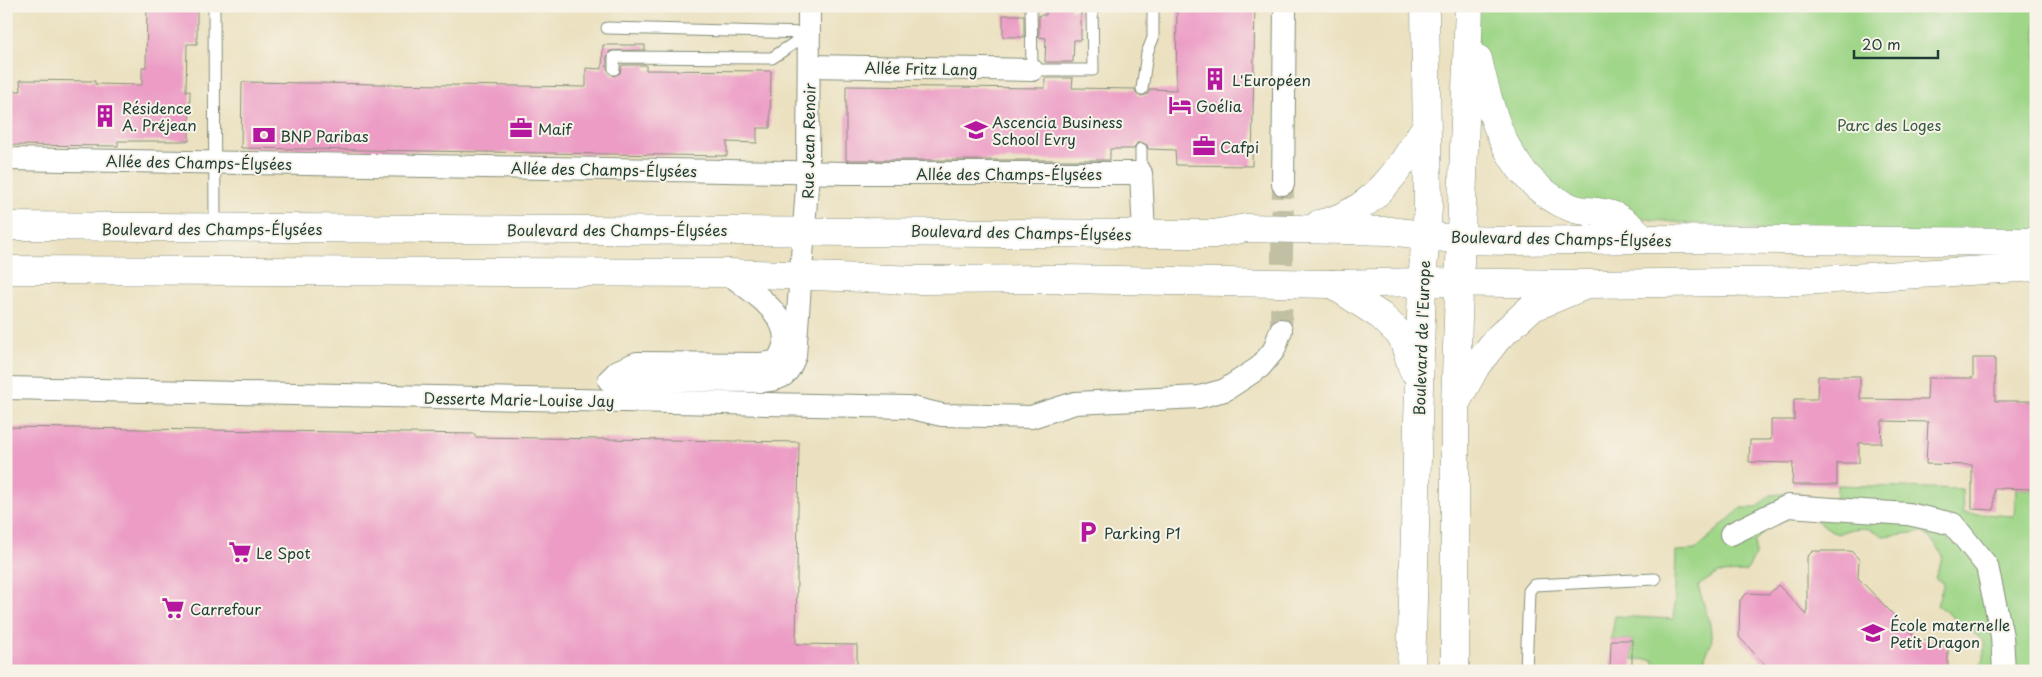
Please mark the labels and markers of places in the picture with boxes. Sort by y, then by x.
building icon: L'Européen [1202,66,1228,92]
place label: L'Européen [1232,68,1311,91]
hotel icon: Goélia [1167,92,1193,118]
place label: Goélia [1196,94,1243,117]
place label: Résidence A. Préjean [122,96,197,136]
building icon: Résidence A. Préjean [92,103,118,129]
place label: Ascencia Business School Evry [992,110,1123,150]
office icon: Maif [508,115,534,141]
place label: Maif [538,117,573,140]
school or university icon: Ascencia Business School Evry [963,117,989,143]
bank icon: BNP Paribas [251,122,277,148]
place label: BNP Paribas [280,124,369,147]
office icon: Cafpi [1191,133,1217,159]
place label: Cafpi [1220,135,1259,158]
parking icon: Parking P1 [1075,519,1101,545]
place label: Parking P1 [1104,521,1181,544]
supermarket icon: Le Spot [227,539,253,565]
place label: Le Spot [256,541,311,564]
supermarket icon: Carrefour [160,595,186,621]
place label: Carrefour [190,597,261,620]
place label: École maternelle Petit Dragon [1890,613,2010,653]
school or university icon: École maternelle Petit Dragon [1860,620,1886,646]

